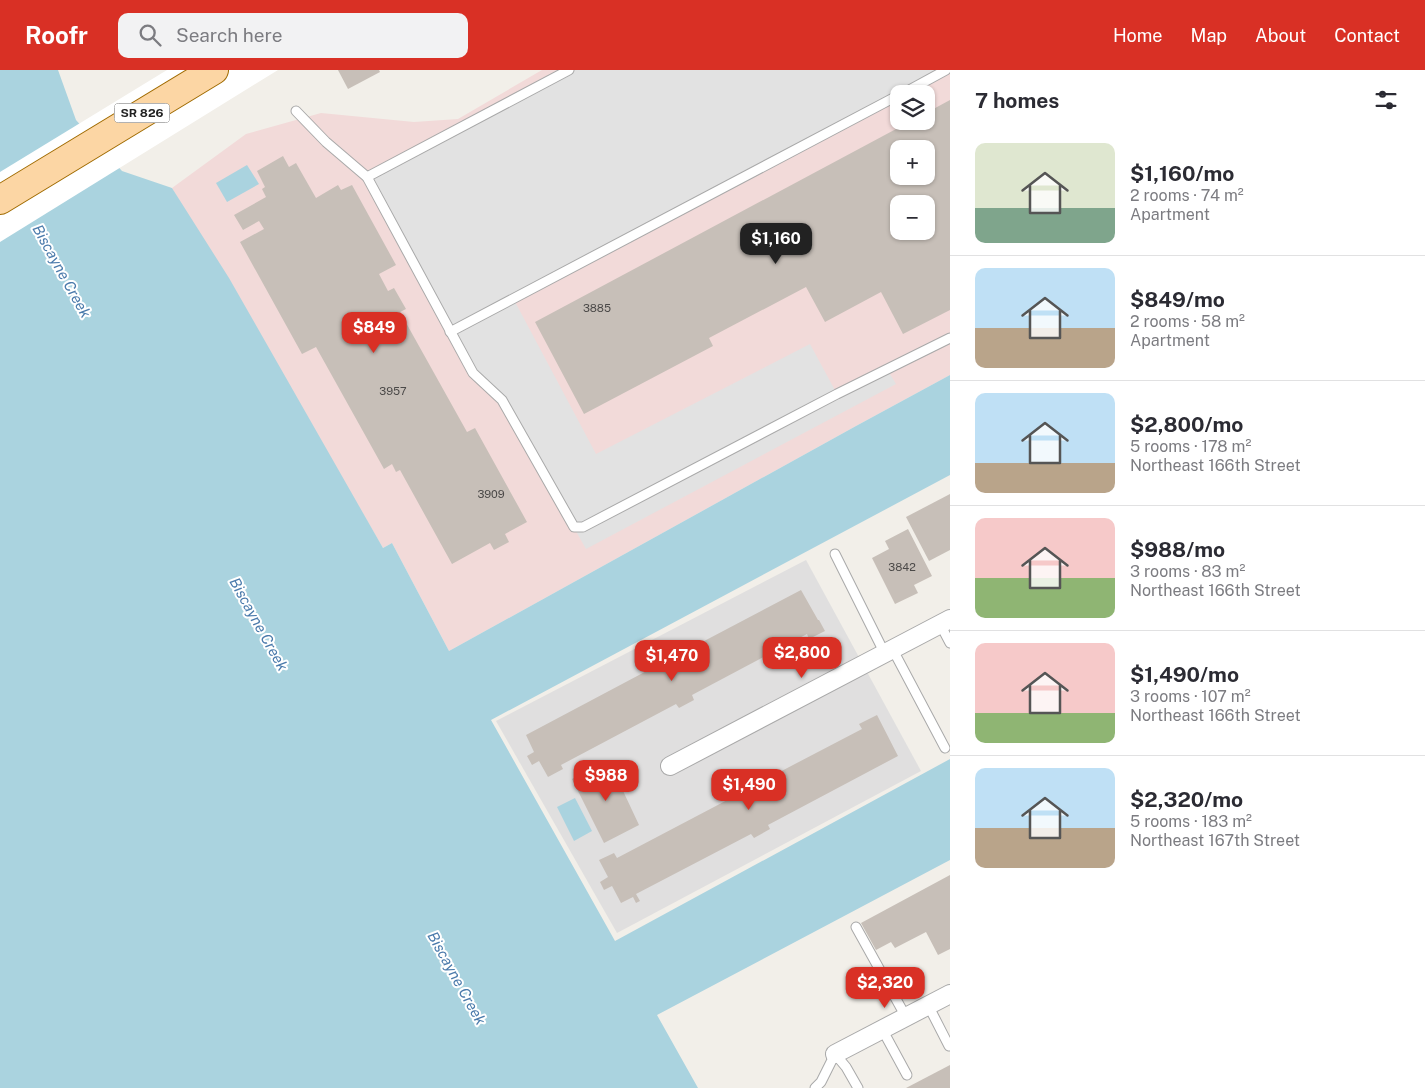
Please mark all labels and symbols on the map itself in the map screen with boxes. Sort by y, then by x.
road number: SR 826 [114,104,170,122]
water label: Biscayne Creek [29,221,95,321]
pin: $1,160 [735,222,817,265]
house number: 3885 [583,302,611,314]
pin: $849 [344,312,404,354]
house number: 3957 [379,385,407,397]
house number: 3909 [477,488,505,500]
house number: 3842 [888,561,916,573]
water label: Biscayne Creek [226,574,292,674]
pin: $2,800 [761,636,843,679]
pin: $1,470 [631,640,713,682]
pin: $988 [576,760,636,802]
pin: $1,490 [708,768,790,811]
water label: Biscayne Creek [424,928,490,1028]
pin: $2,320 [844,966,926,1009]

